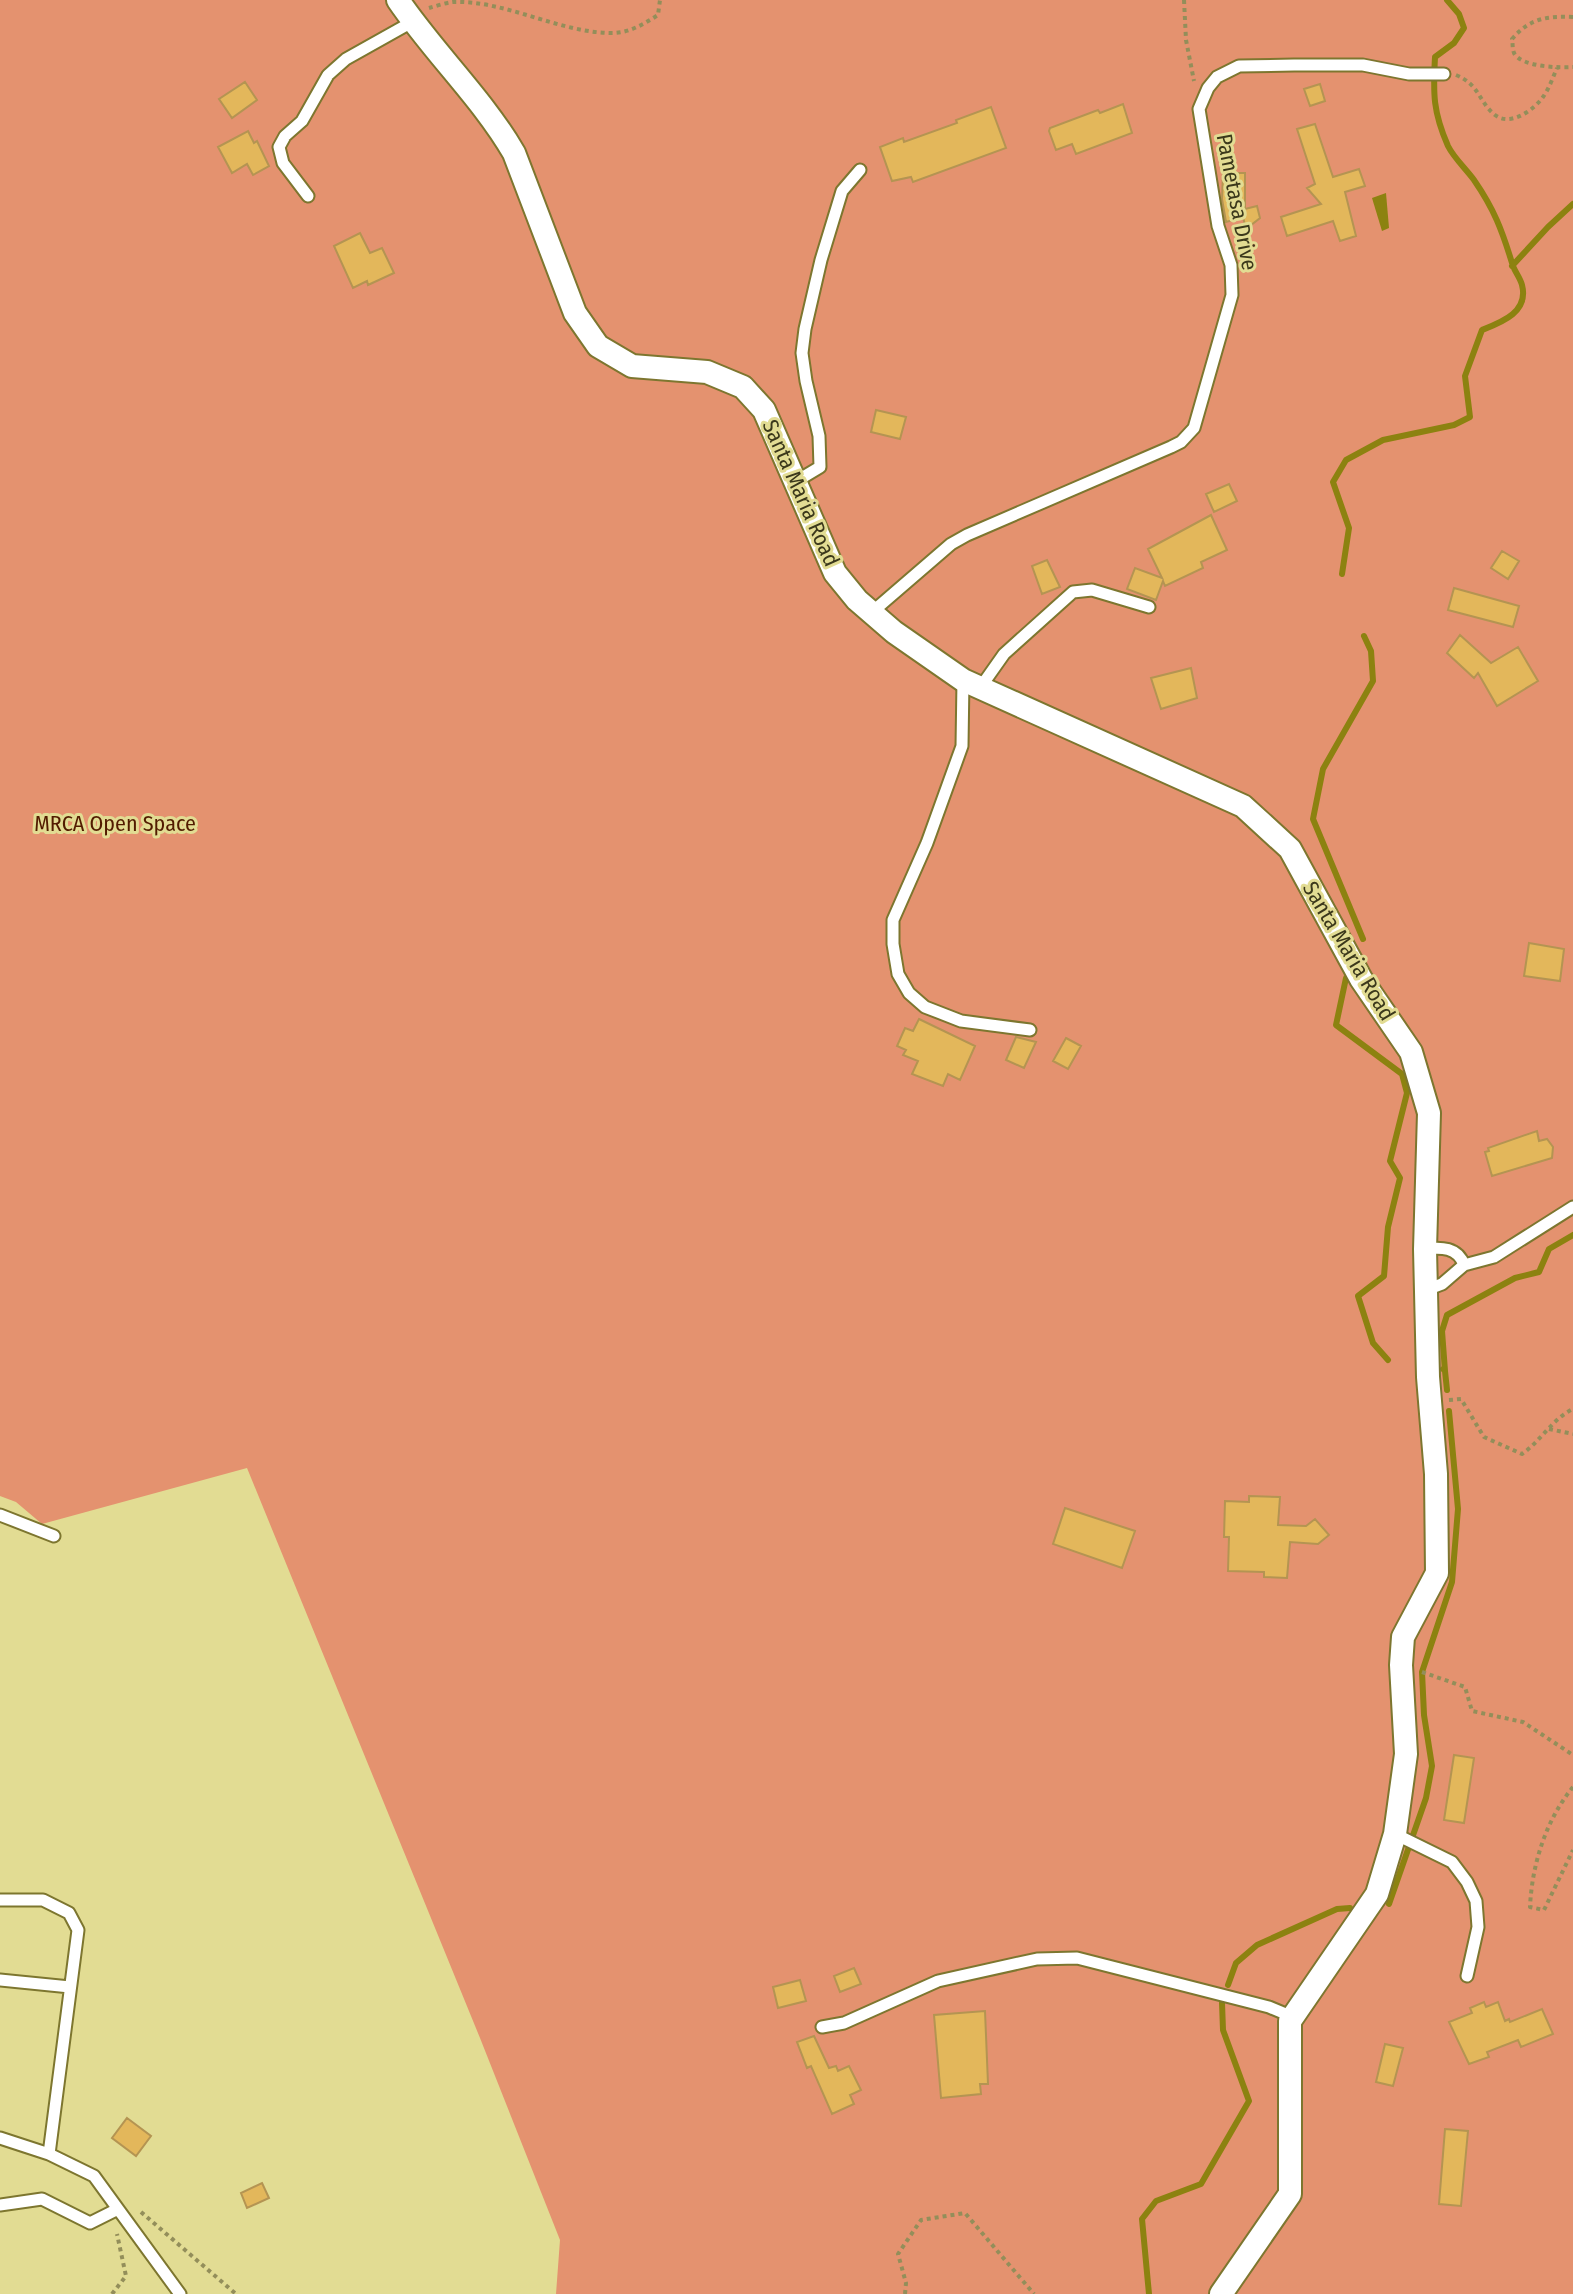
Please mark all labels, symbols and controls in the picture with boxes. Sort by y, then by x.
street label: Pametasa Drive [1211,132,1263,272]
street label: Santa Maria Road [757,416,845,570]
park label: MRCA Open Space [34,810,196,837]
street label: Santa Maria Road [1297,877,1401,1025]

